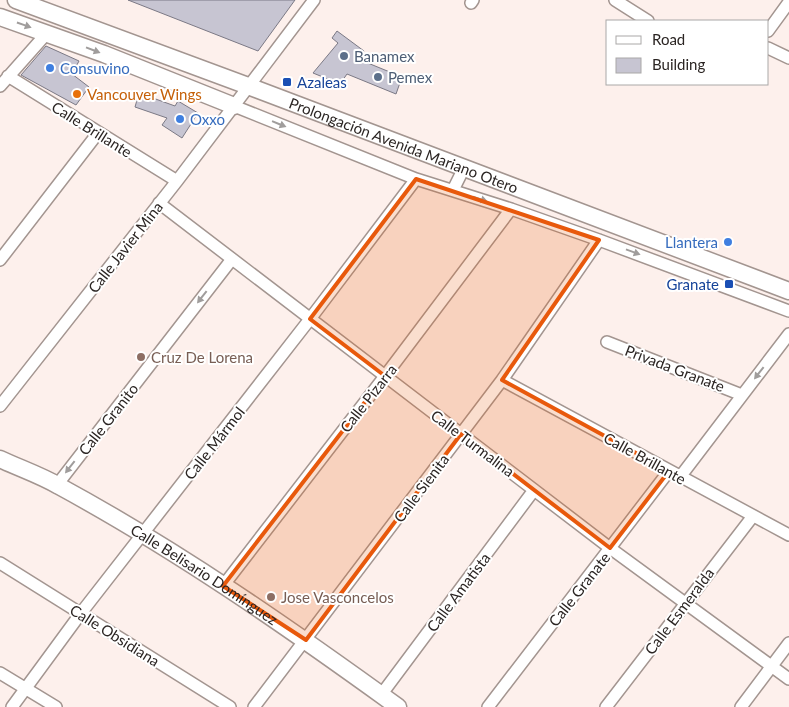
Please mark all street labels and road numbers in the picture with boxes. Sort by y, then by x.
street label: Prolongación Avenida Mariano Otero [287,93,521,197]
street label: Calle Brillante [49,97,135,161]
street label: Calle Javier Mina [84,198,166,296]
street label: Privada Granate [623,341,727,395]
street label: Calle Pizarra [336,360,400,436]
street label: Calle Granito [75,380,141,458]
street label: Calle Mármol [180,403,248,483]
street label: Calle Turmalina [428,406,518,480]
street label: Calle Brillante [601,428,689,488]
street label: Calle Sienita [390,450,452,526]
street label: Calle Belisario Domínguez [128,520,282,628]
street label: Calle Granate [545,548,614,630]
street label: Calle Amatista [422,549,494,635]
street label: Calle Esmeralda [641,564,717,658]
street label: Calle Obsidiana [67,600,163,670]

